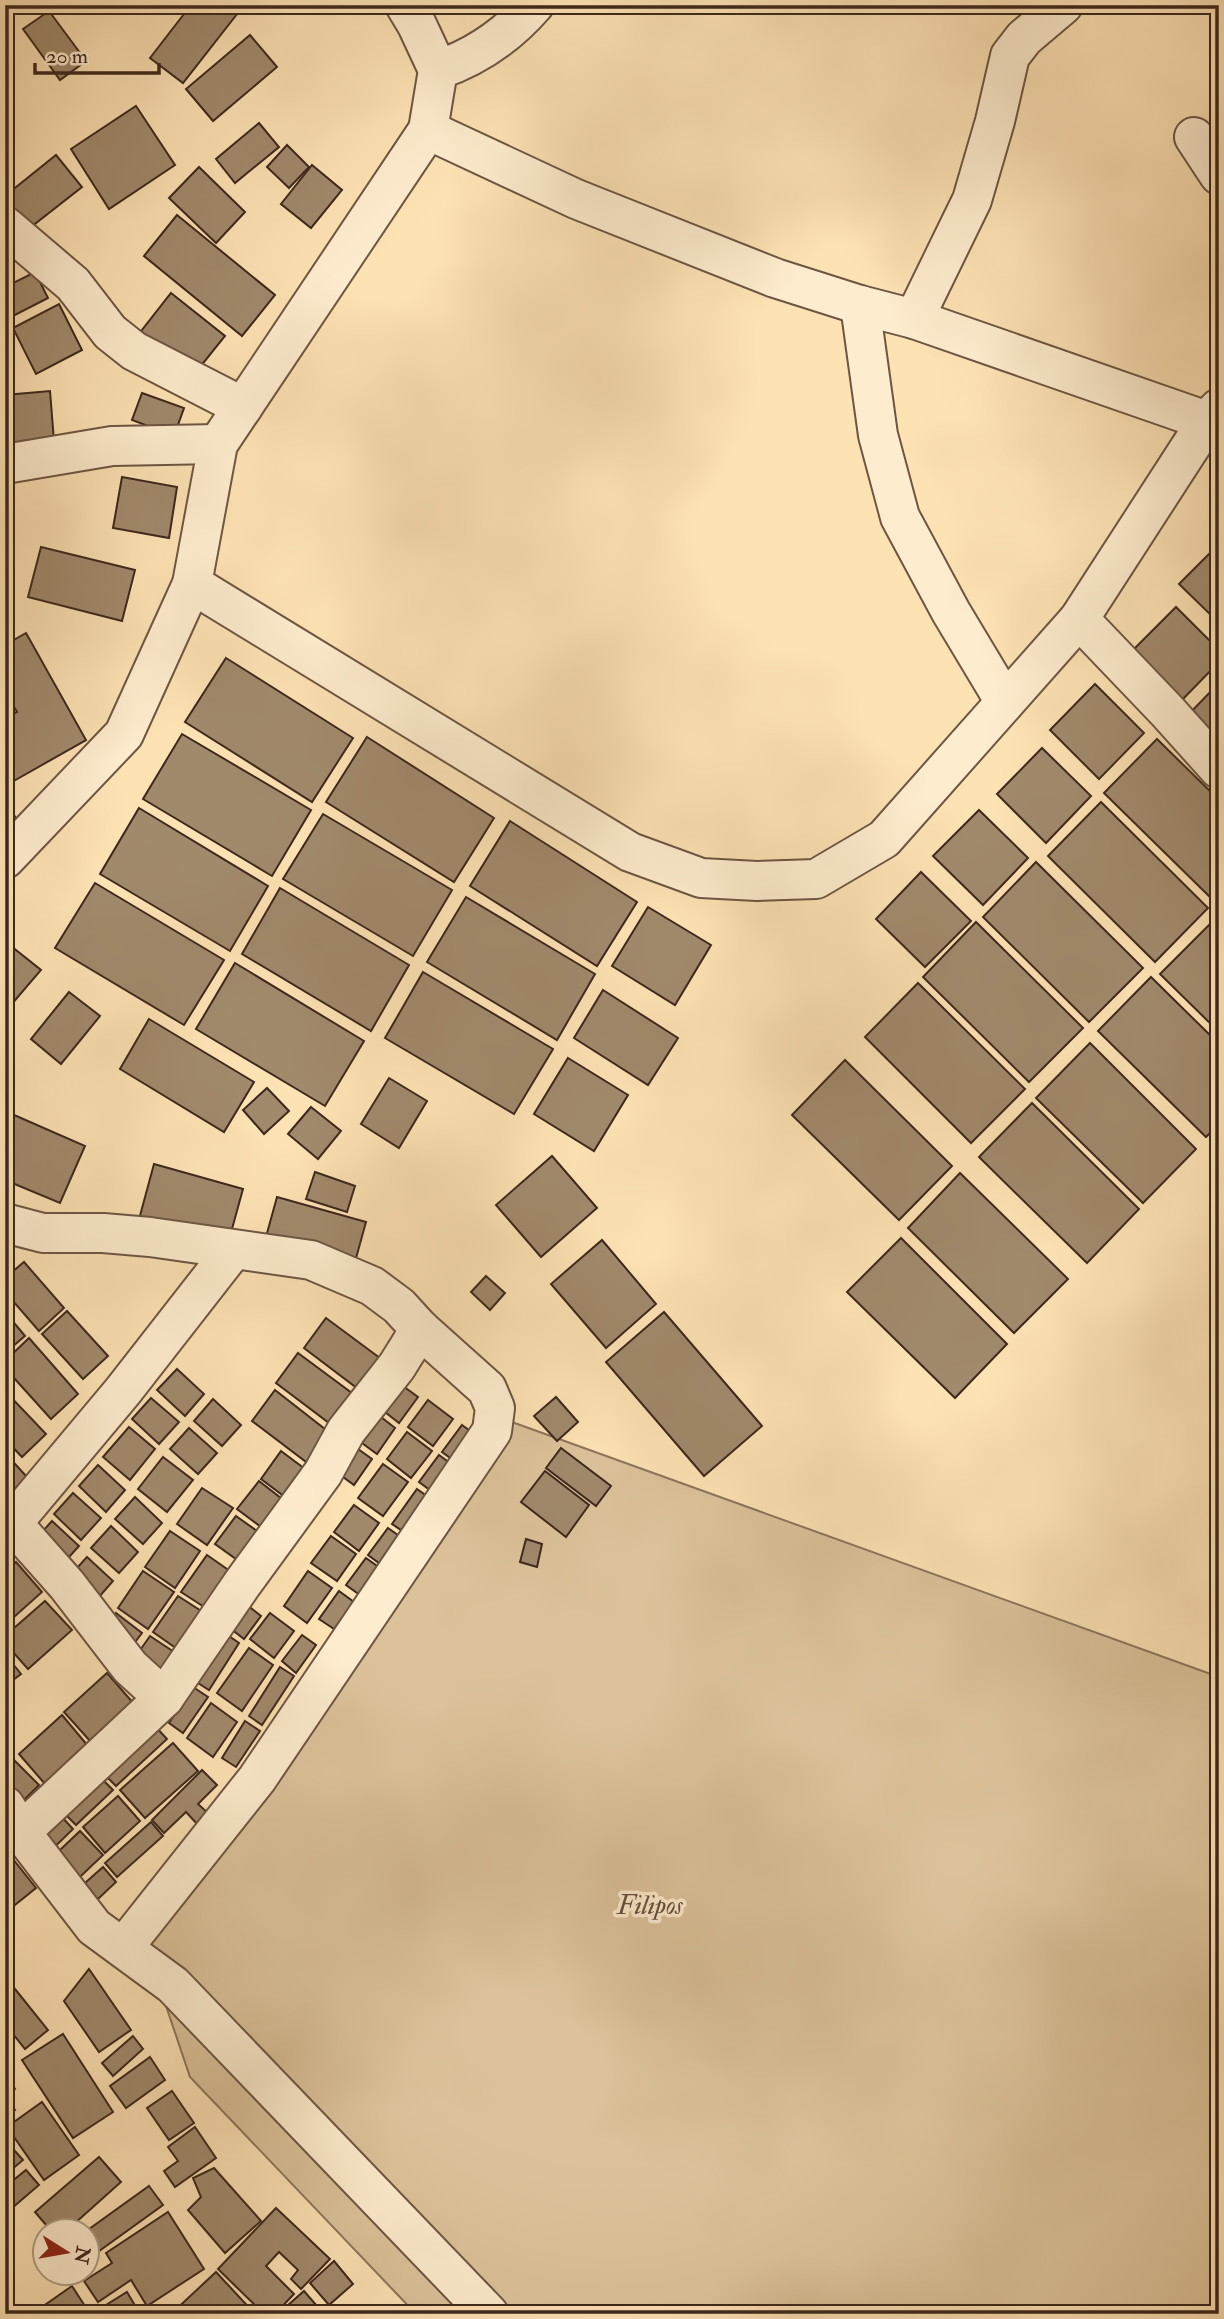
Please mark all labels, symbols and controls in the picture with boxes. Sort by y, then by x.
scale bar [35,32,159,76]
text: 20 m [46,43,88,70]
park label: Filipos [615,1890,683,1922]
north arrow [32,2218,102,2288]
text: N [68,2243,95,2267]

